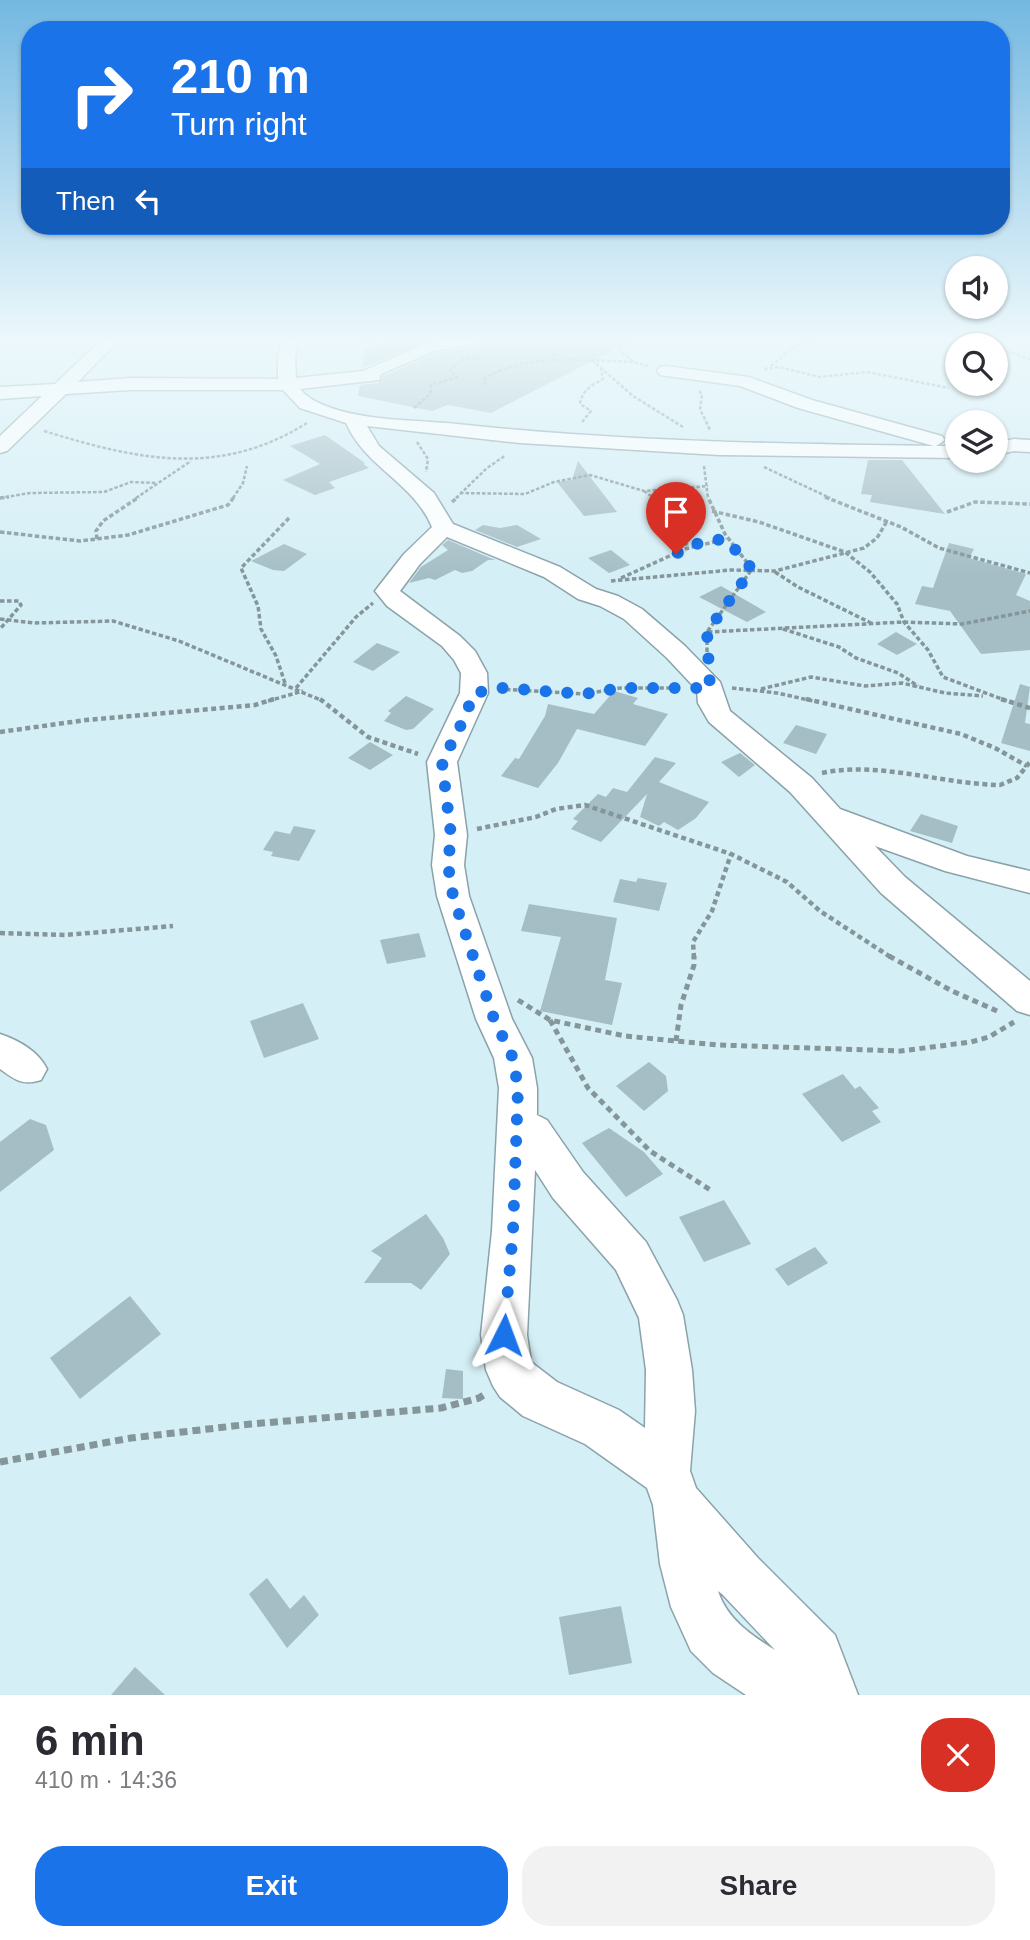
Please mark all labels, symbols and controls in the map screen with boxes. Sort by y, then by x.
icon: right [56,49,147,140]
text: 210 m [171,49,310,103]
text: Turn right [171,106,307,142]
icon: left [129,182,167,220]
text: Then [56,186,115,216]
map controls [945,256,1008,473]
button: sound [945,256,1008,319]
button: search [945,333,1008,396]
button: layers [945,410,1008,473]
pin [646,482,706,554]
icon: arrive [657,493,695,531]
position arrow [467,1298,541,1372]
text: 6 min [35,1717,145,1764]
button: close [921,1718,995,1792]
text: 410 m · 14:36 [35,1767,177,1793]
button: Exit [35,1846,508,1926]
button: Share [522,1846,995,1926]

